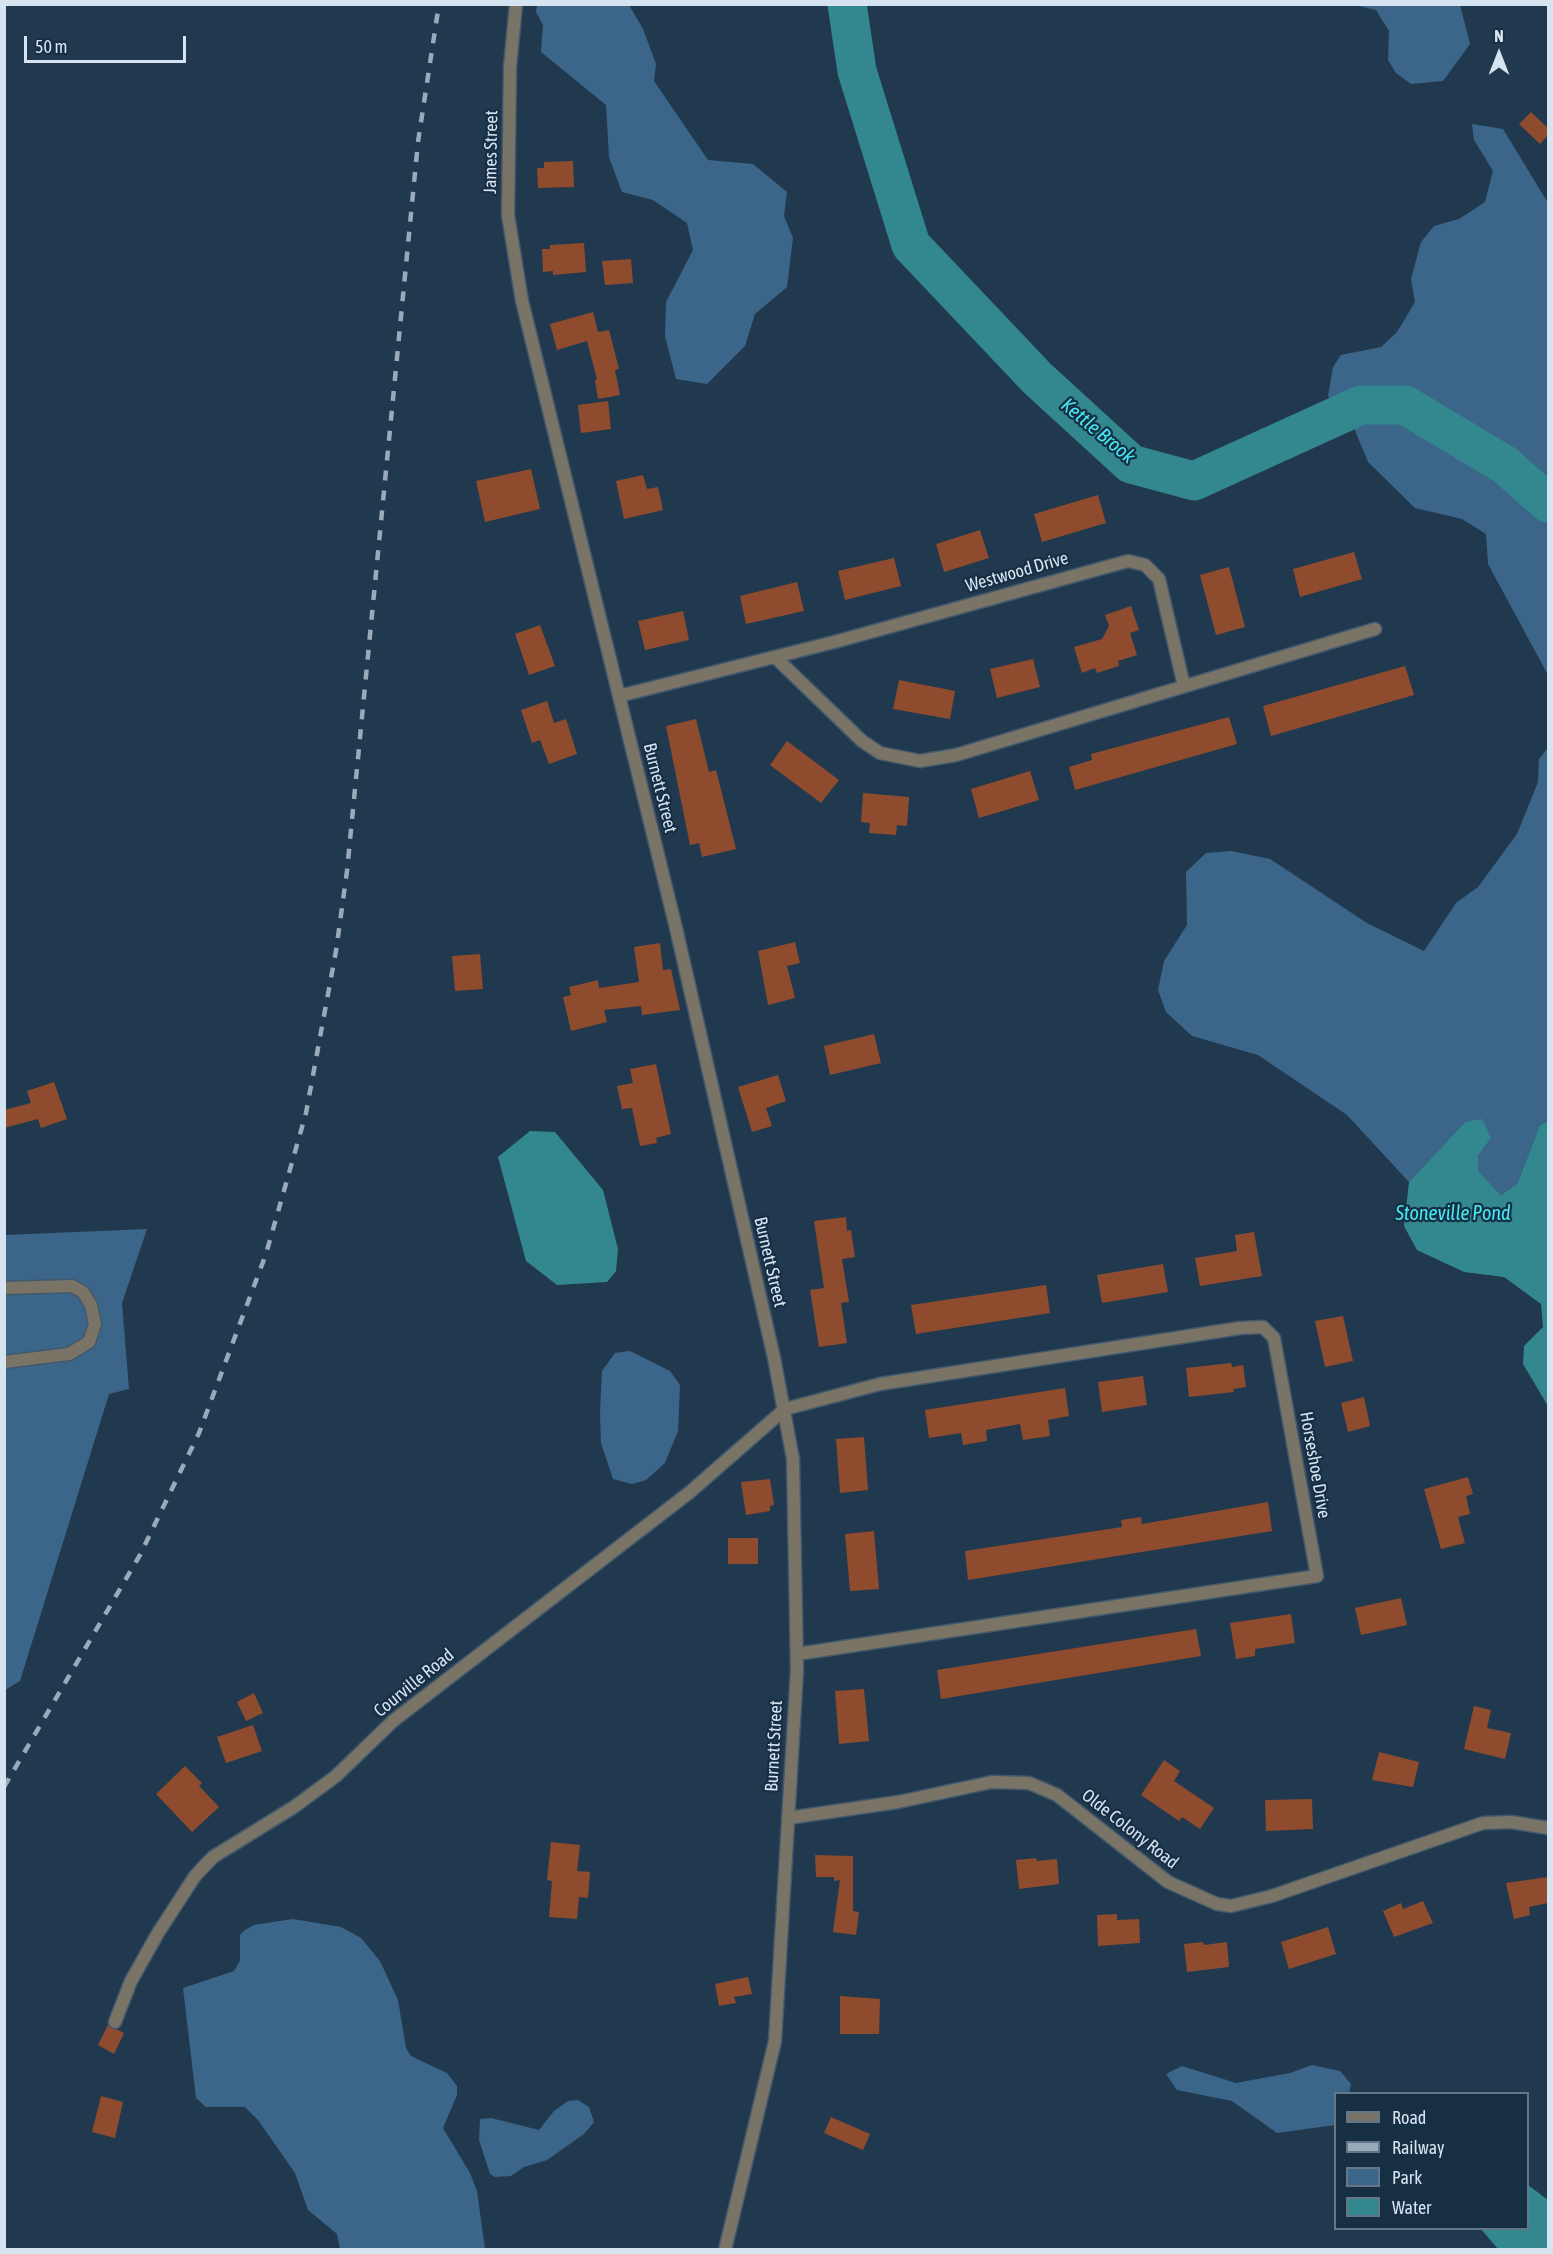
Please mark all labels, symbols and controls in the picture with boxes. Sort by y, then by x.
scale bar [27,24,189,62]
north arrow [1469,24,1529,84]
text: N [1494,27,1504,45]
text: 50 m [35,36,67,57]
street label: James Street [479,110,503,194]
water label: Kettle Brook [1056,393,1140,469]
street label: Westwood Drive [963,547,1071,597]
street label: Burnett Street [638,741,682,835]
water label: Stoneville Pond [1395,1202,1511,1226]
street label: Burnett Street [749,1215,791,1309]
street label: Horseshoe Drive [1295,1410,1335,1520]
street label: Courville Road [370,1644,458,1722]
street label: Burnett Street [761,1700,787,1792]
street label: Olde Colony Road [1077,1785,1183,1873]
legend [1334,2092,1529,2230]
text: Road [1392,2107,1426,2128]
text: Railway [1392,2137,1444,2158]
text: Park [1392,2167,1422,2188]
text: Water [1392,2197,1431,2218]

